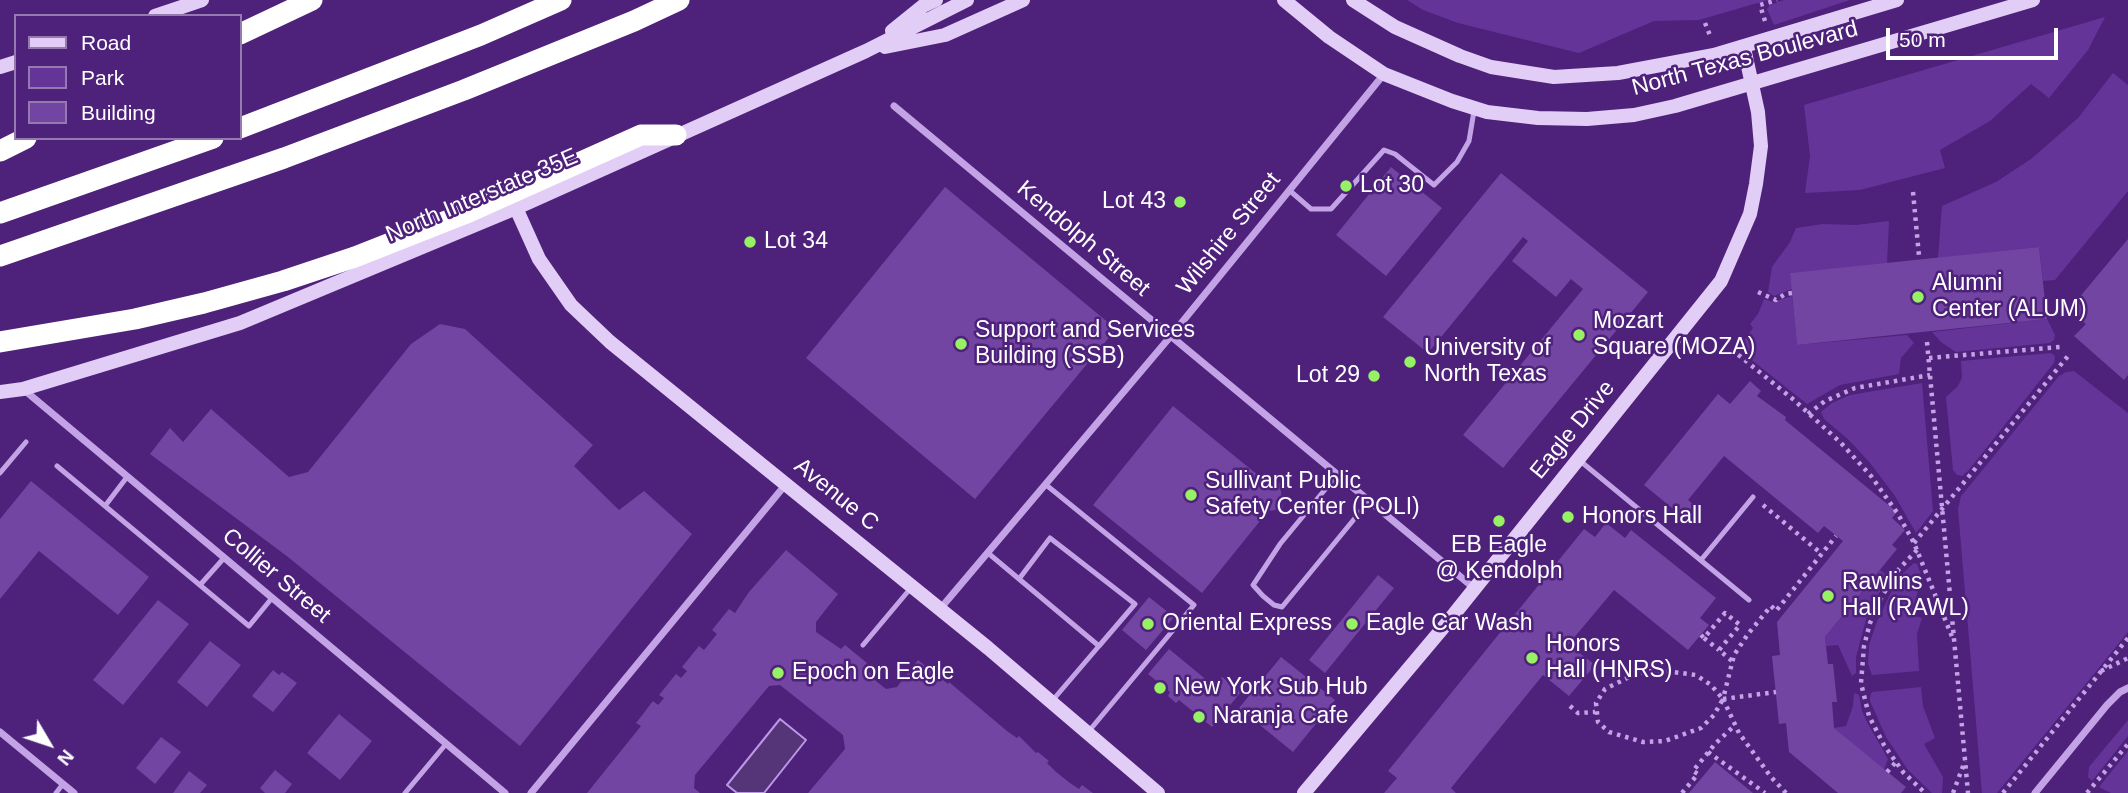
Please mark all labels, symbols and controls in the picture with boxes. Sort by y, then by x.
legend [14,14,242,140]
scale bar [1890,14,2062,58]
street label: North Texas Boulevard [1629,16,1861,102]
text: 50 m [1899,28,1946,51]
text: Road [81,31,131,54]
text: Park [81,66,124,89]
text: Building [81,101,156,124]
street label: North Interstate 35E [382,143,582,249]
street label: Wilshire Street [1171,167,1287,301]
place label: Lot 30 [1360,172,1424,200]
street label: Kendolph Street [1011,175,1155,303]
marker: Lot 30 [1338,178,1354,194]
place label: Lot 43 [1102,188,1166,216]
marker: Lot 43 [1172,194,1188,210]
place label: Lot 34 [764,228,828,256]
marker: Lot 34 [742,234,758,250]
place label: Alumni Center (ALUM) [1932,270,2087,324]
marker: Alumni Center (ALUM) [1910,289,1926,305]
place label: Mozart Square (MOZA) [1593,308,1755,362]
place label: Support and Services Building (SSB) [975,317,1195,371]
marker: Mozart Square (MOZA) [1571,327,1587,343]
place label: University of North Texas [1424,335,1551,389]
marker: Support and Services Building (SSB) [953,336,969,352]
marker: University of North Texas [1402,354,1418,370]
place label: Lot 29 [1296,362,1360,390]
marker: Lot 29 [1366,368,1382,384]
street label: Eagle Drive [1525,375,1621,485]
street label: Avenue C [788,453,884,537]
place label: Sullivant Public Safety Center (POLI) [1205,468,1420,522]
marker: Sullivant Public Safety Center (POLI) [1183,487,1199,503]
place label: Honors Hall [1582,503,1702,531]
marker: Honors Hall [1560,509,1576,525]
marker: EB Eagle @ Kendolph [1491,513,1507,529]
street label: Collier Street [216,523,336,629]
place label: EB Eagle @ Kendolph [1436,532,1562,586]
place label: Rawlins Hall (RAWL) [1842,569,1969,623]
marker: Rawlins Hall (RAWL) [1820,588,1836,604]
place label: Oriental Express [1162,610,1332,638]
place label: Eagle Car Wash [1366,610,1533,638]
marker: Oriental Express [1140,616,1156,632]
marker: Eagle Car Wash [1344,616,1360,632]
place label: Honors Hall (HNRS) [1546,631,1672,685]
marker: Honors Hall (HNRS) [1524,650,1540,666]
place label: Epoch on Eagle [792,659,954,687]
marker: Epoch on Eagle [770,665,786,681]
place label: New York Sub Hub [1174,674,1367,702]
marker: New York Sub Hub [1152,680,1168,696]
place label: Naranja Cafe [1213,703,1349,731]
north arrow [14,709,84,779]
marker: Naranja Cafe [1191,709,1207,725]
text: N [53,746,78,769]

